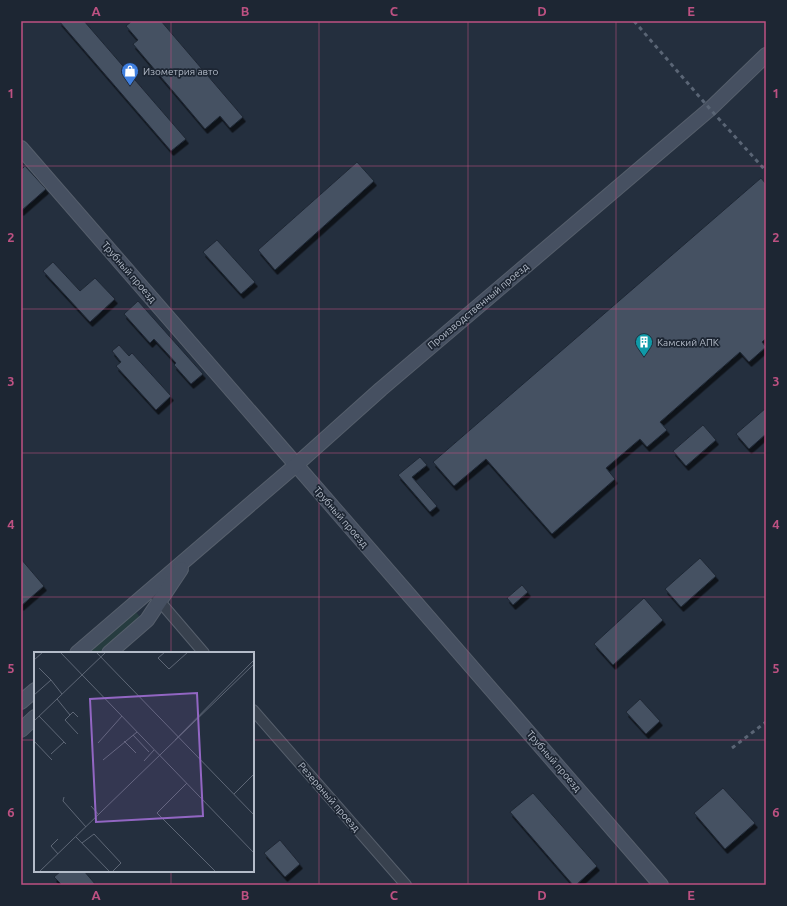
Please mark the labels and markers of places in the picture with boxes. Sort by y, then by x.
shop icon: Изометрия авто [120,61,140,86]
place label: Изометрия авто [143,66,219,77]
building icon: Камский АПК [634,332,654,357]
place label: Камский АПК [657,337,719,348]

